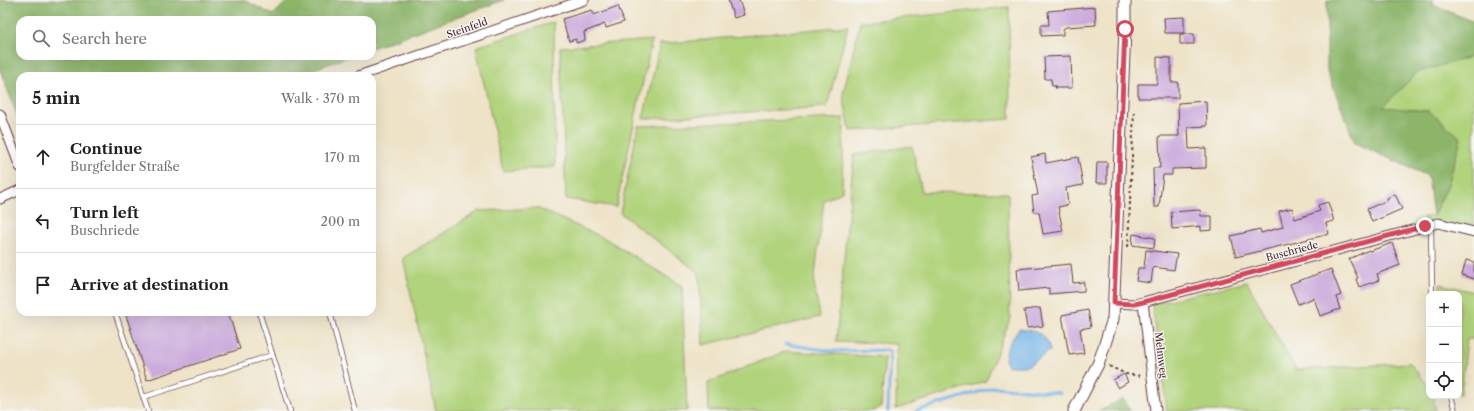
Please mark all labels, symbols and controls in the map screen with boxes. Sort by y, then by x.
street label: Steinfeld [445,15,489,41]
search box [16,16,376,60]
route start [1116,20,1134,38]
icon: search [30,27,52,49]
text: Search here [62,29,147,48]
text: 5 min [32,88,80,108]
text: Walk · 370 m [281,90,360,106]
text: Continue [70,139,142,158]
icon: ahead [32,146,54,168]
text: 170 m [324,149,360,165]
text: Burgfelder Straße [70,158,180,174]
text: Turn left [70,203,139,222]
icon: left [32,210,54,232]
text: 200 m [320,213,360,229]
route end [1416,217,1434,235]
text: Buschriede [70,222,140,238]
street label: Buschriede [1264,238,1320,264]
icon: arrive [32,274,54,296]
text: Arrive at destination [70,275,229,294]
map controls [1426,291,1462,399]
button: + [1426,291,1462,327]
button: − [1426,327,1462,363]
street label: Melmweg [1152,331,1170,380]
button: locate [1426,363,1462,399]

